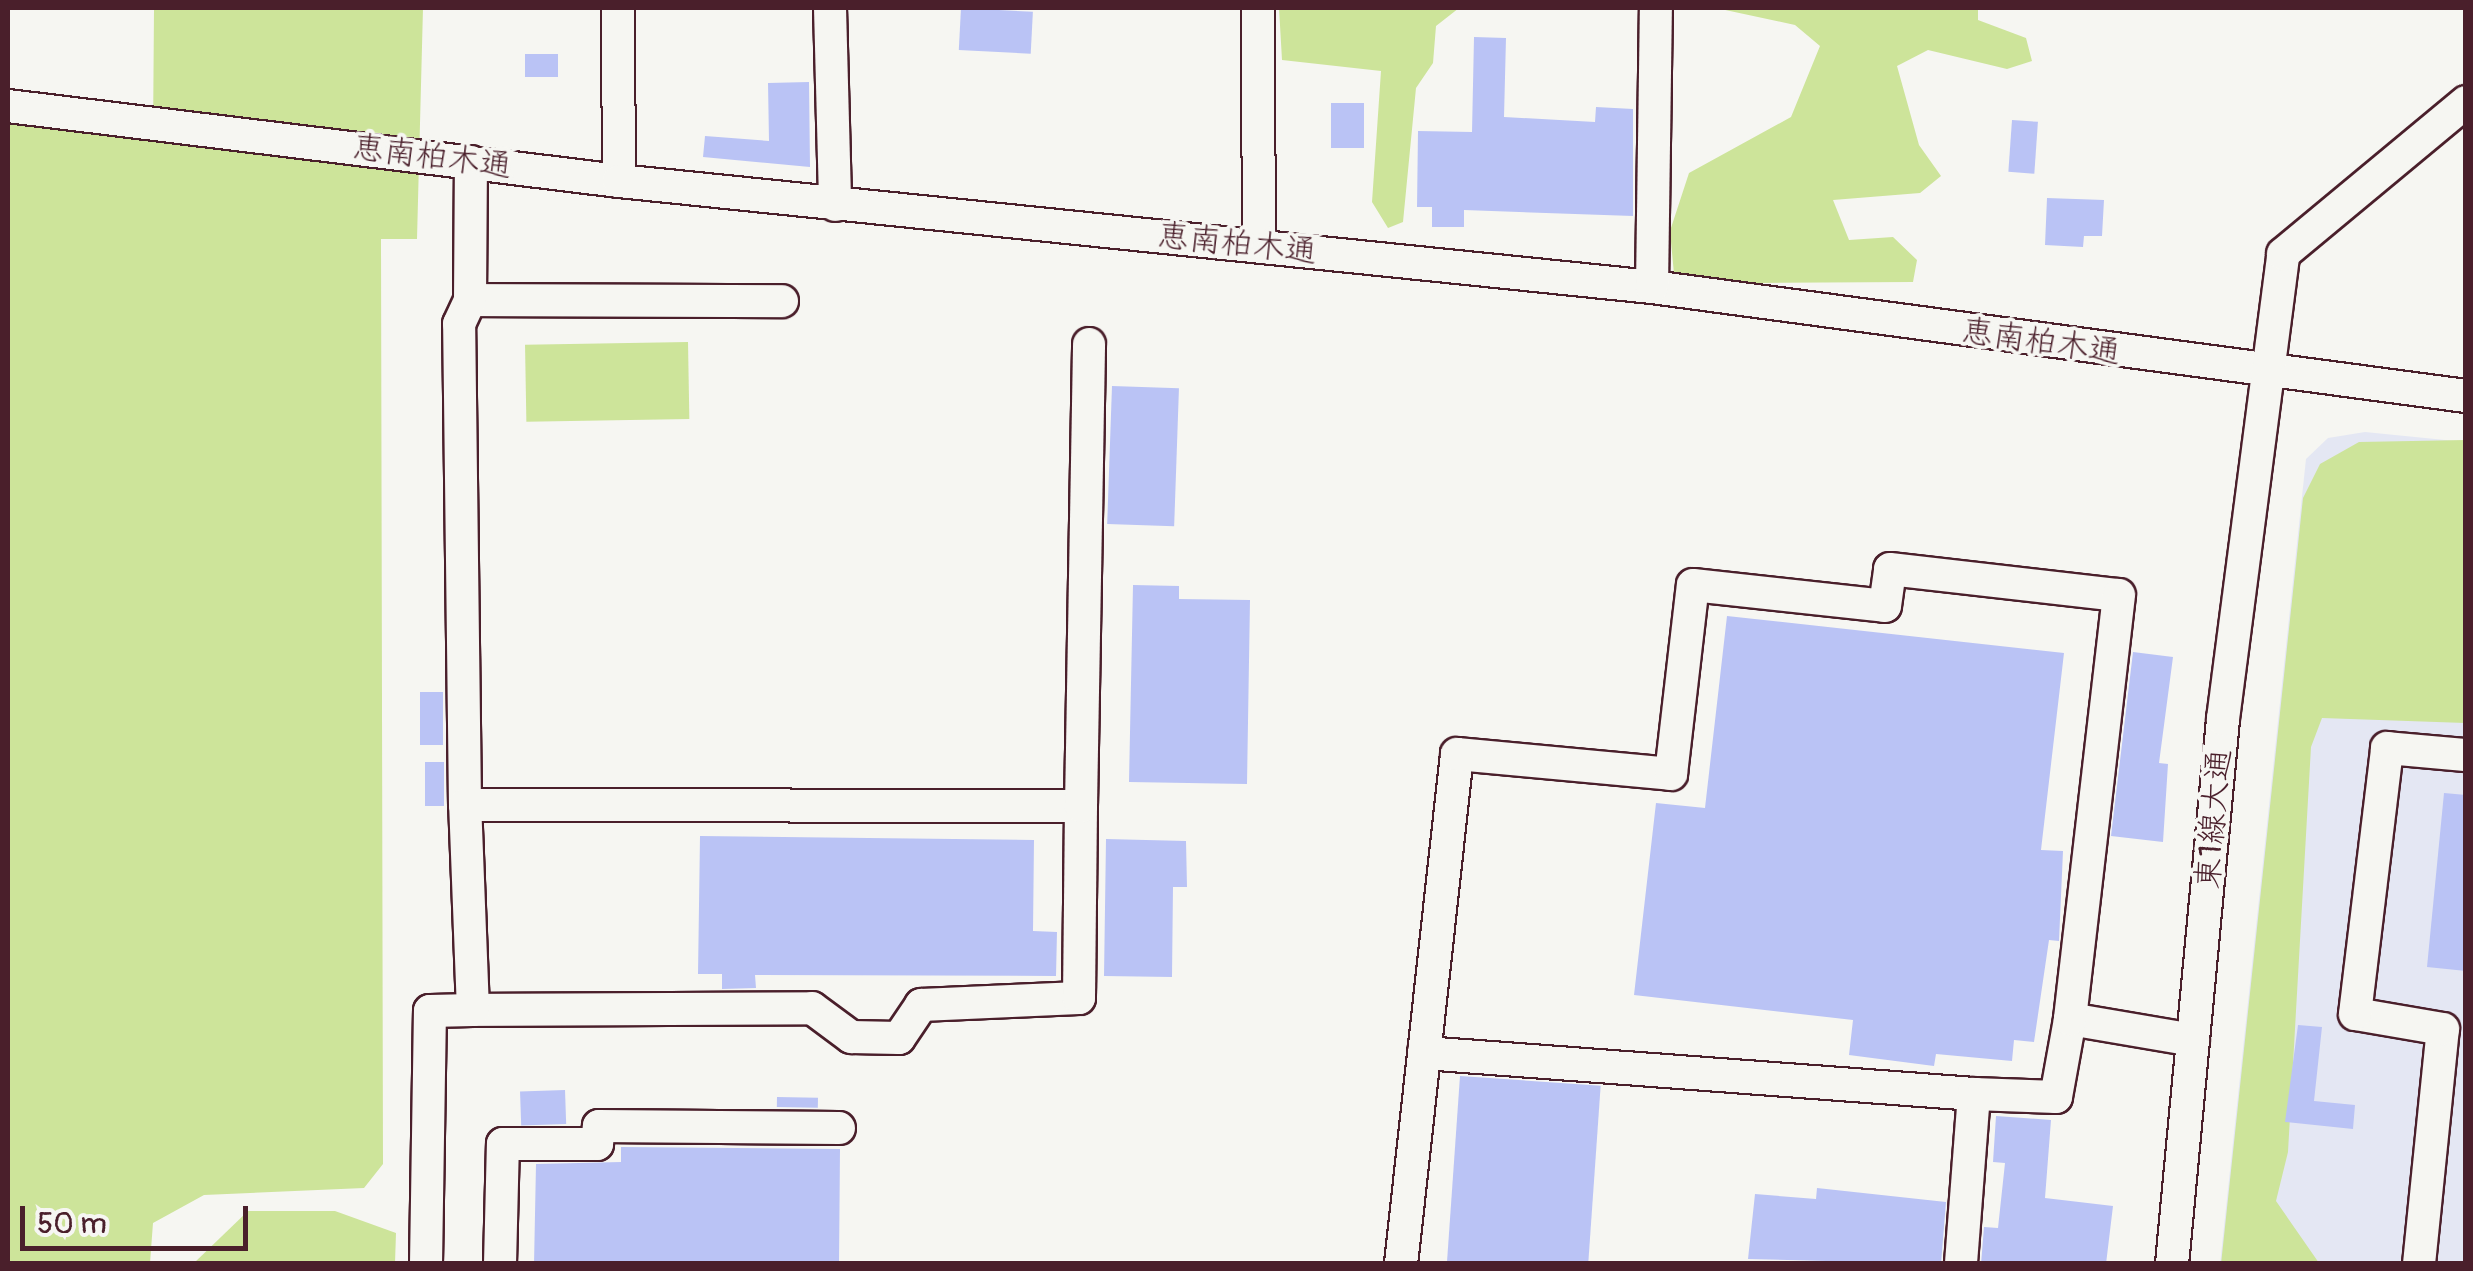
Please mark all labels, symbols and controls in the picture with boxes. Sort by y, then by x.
street label: 恵南柏木通 [350,128,514,186]
street label: 恵南柏木通 [1155,217,1319,271]
street label: 恵南柏木通 [1959,312,2123,372]
street label: 東1線大通 [2189,747,2239,891]
scale bar [25,1186,252,1248]
text: 50 m [37,1205,107,1242]

